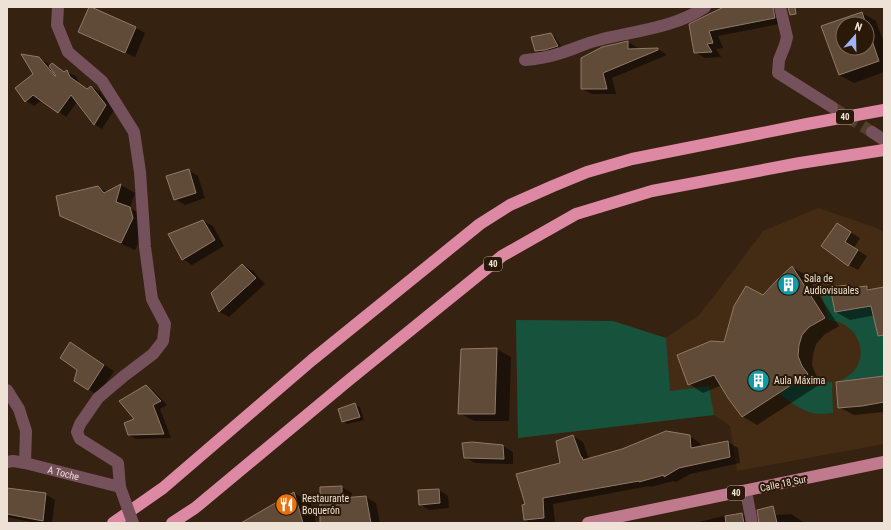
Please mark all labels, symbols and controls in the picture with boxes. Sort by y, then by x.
north arrow [835,16,875,56]
text: N [853,20,864,34]
road number: 40 [836,110,854,124]
road number: 40 [484,257,502,271]
building icon: Sala de Audiovisuales [775,271,801,297]
place label: Sala de Audiovisuales [804,273,859,296]
building icon: Aula Máxima [746,367,772,393]
place label: Aula Máxima [774,375,825,386]
street label: A Toche [47,464,80,483]
street label: Calle 18 Sur [759,473,807,494]
road number: 40 [727,486,745,500]
restaurant icon: Restaurante Boquerón [273,491,299,517]
place label: Restaurante Boquerón [302,493,350,516]

